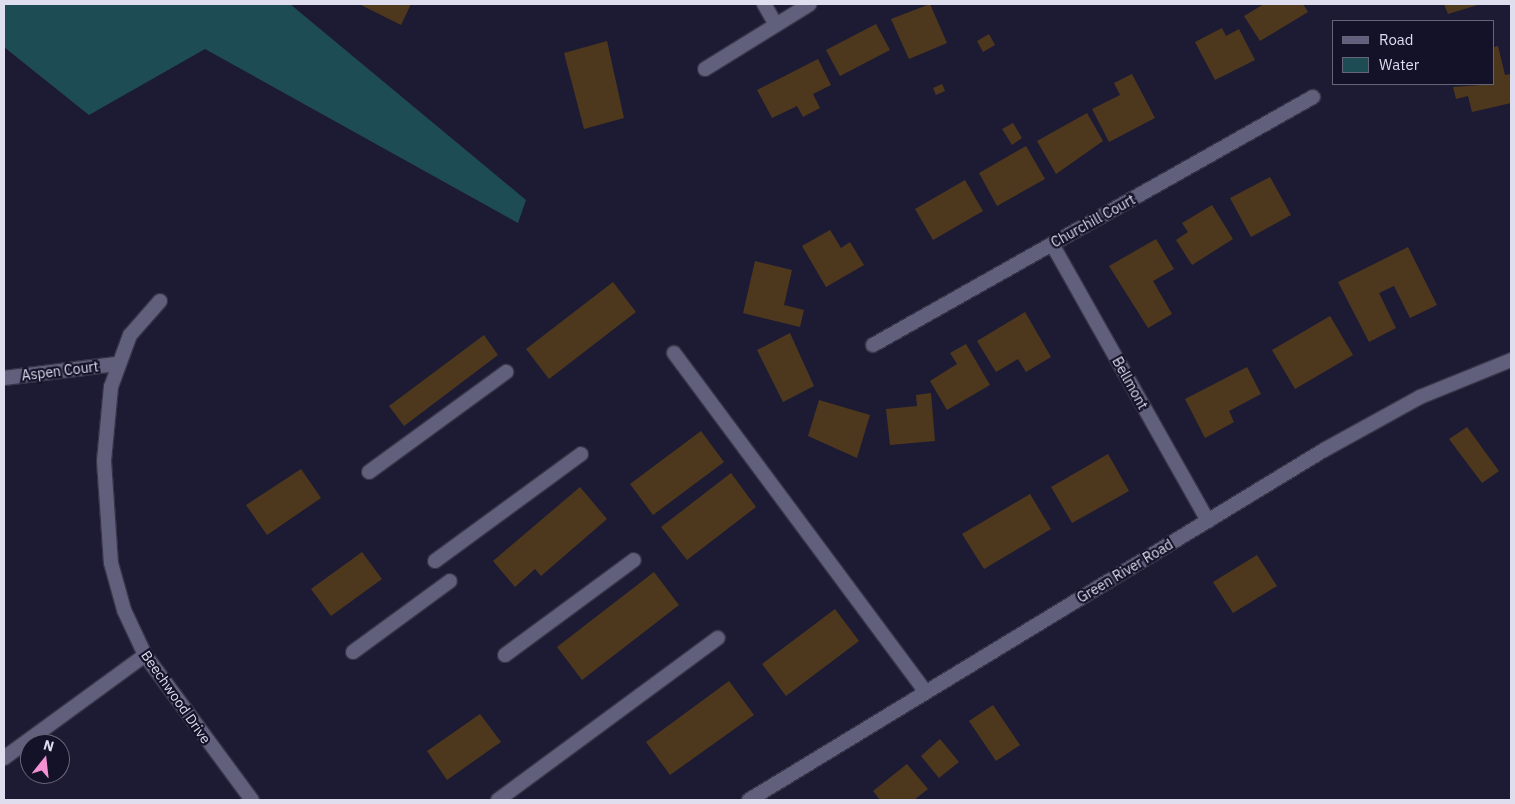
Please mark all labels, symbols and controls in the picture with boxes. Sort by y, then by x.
legend [1332,20,1495,85]
text: Road [1379,30,1414,49]
text: Water [1379,55,1419,74]
street label: Churchill Court [1048,191,1138,251]
street label: Bellmont [1109,354,1151,412]
street label: Aspen Court [21,358,99,384]
street label: Green River Road [1074,536,1176,606]
street label: Beechwood Drive [138,647,214,747]
north arrow [20,734,70,784]
text: N [41,735,56,756]

